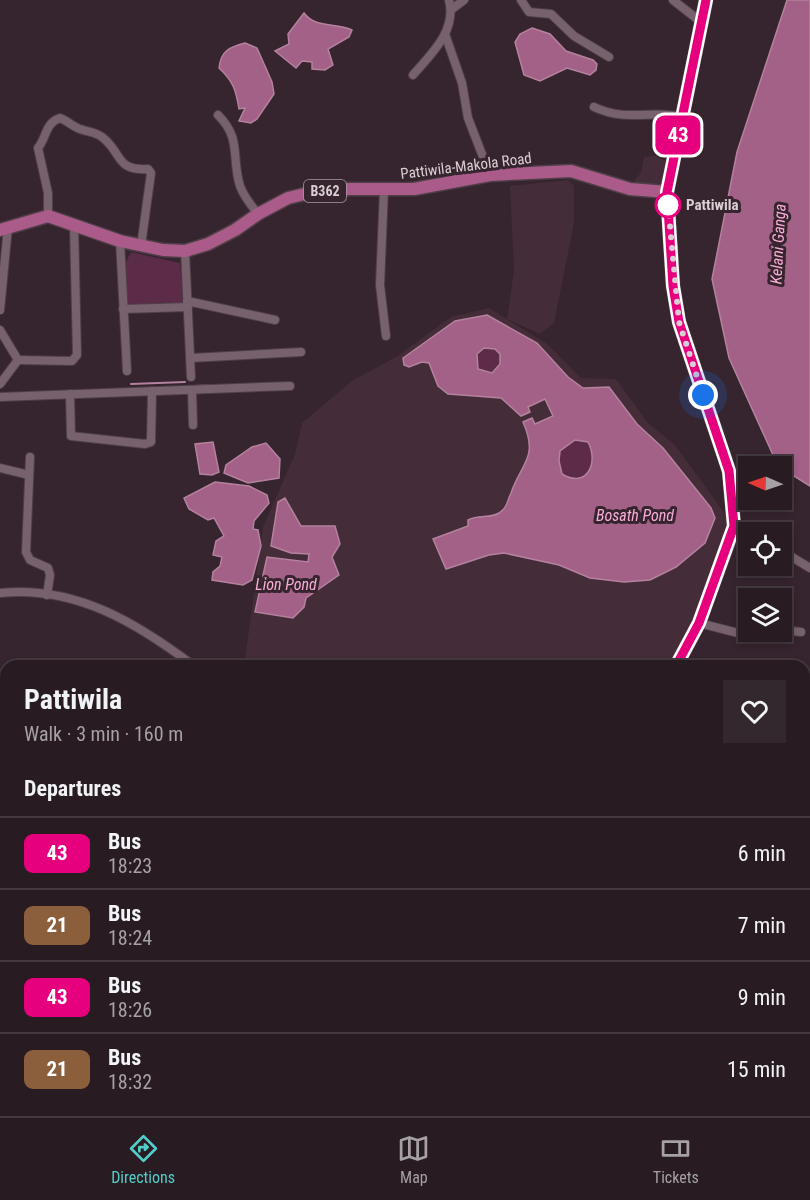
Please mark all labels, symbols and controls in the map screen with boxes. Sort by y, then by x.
line badge: 43 [651,116,705,154]
text: 43 [667,123,689,147]
street label: Pattiwila-Makola Road [399,149,533,183]
road number: B362 [304,180,346,202]
marker: Pattiwila [655,192,681,218]
place label: Pattiwila [686,196,739,214]
water label: Kelani Ganga [766,203,790,285]
your location [688,380,718,410]
north arrow [738,456,792,510]
map controls [738,456,792,642]
water label: Bosath Pond [596,506,674,525]
button: locate [738,522,792,576]
water label: Lion Pond [255,575,317,594]
button: layers [738,588,792,642]
button: heart [723,680,786,743]
text: Pattiwila [24,683,122,716]
text: Walk · 3 min · 160 m [24,722,183,746]
text: Departures [24,776,121,801]
text: Bus [108,829,141,854]
text: 43 [46,841,68,865]
text: 6 min [738,841,786,866]
text: 18:23 [108,854,152,878]
text: Bus [108,901,141,926]
text: 21 [46,913,68,937]
text: 7 min [738,913,786,938]
text: 18:24 [108,926,152,950]
text: Bus [108,973,141,998]
text: 43 [46,985,68,1009]
text: 9 min [738,985,786,1010]
text: 18:26 [108,998,152,1022]
text: Bus [108,1045,141,1070]
text: 21 [46,1057,68,1081]
text: 15 min [727,1057,786,1082]
text: 18:32 [108,1070,152,1094]
tab: Directions [111,1132,175,1187]
tab: Map [397,1132,430,1187]
tab: Tickets [653,1132,699,1187]

